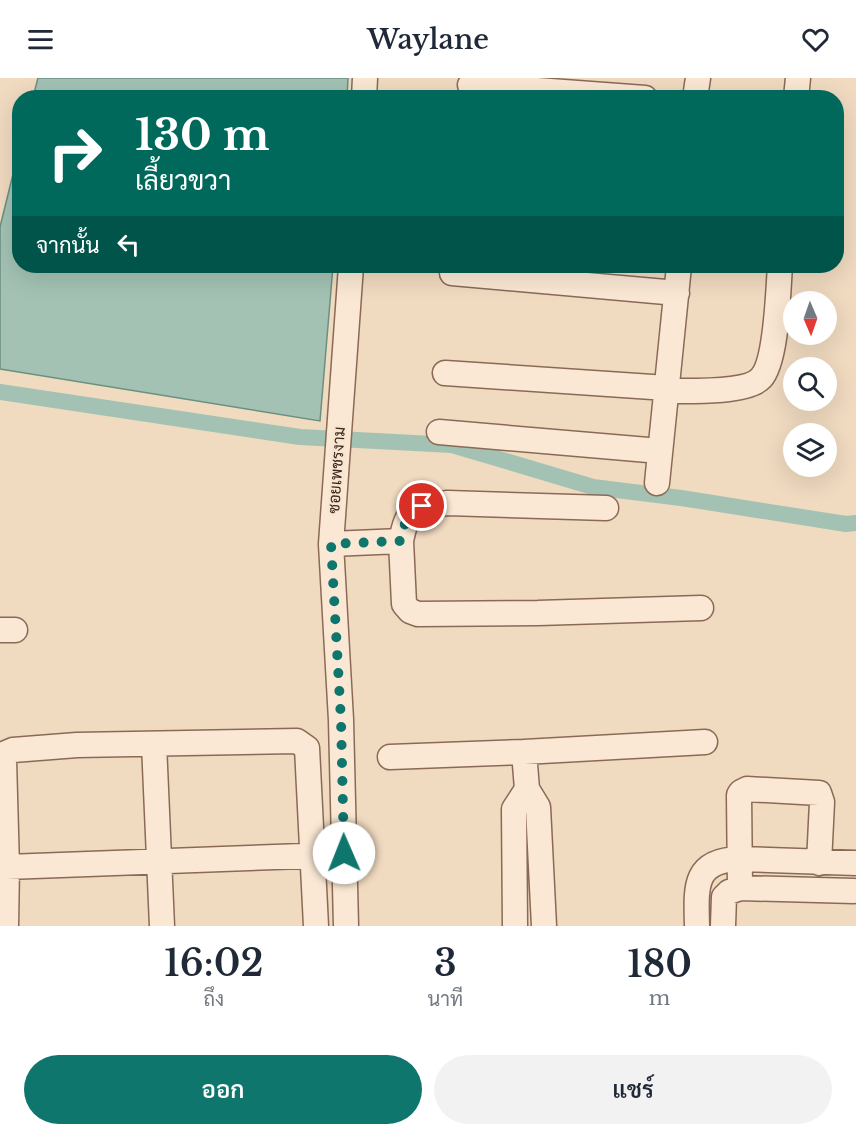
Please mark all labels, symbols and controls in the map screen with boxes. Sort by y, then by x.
icon: menu [24,23,57,56]
text: Waylane [367,23,489,56]
icon: heart [799,23,832,56]
text: 130 m [135,109,269,161]
icon: right [36,114,114,192]
text: เลี้ยวขวา [135,164,231,197]
icon: left [112,228,145,261]
text: จากนั้น [36,232,100,259]
north arrow [783,291,837,345]
map controls [783,291,837,477]
button: search [783,357,837,411]
button: layers [783,423,837,477]
street label: ซอยเพชรงาม [323,426,349,514]
pin [396,480,447,531]
icon: arrive [405,489,438,522]
position arrow [312,821,376,885]
text: 16:02 [164,941,264,986]
text: 3 [434,941,457,986]
text: 180 [627,942,692,987]
text: m [649,986,670,1010]
text: ถึง [203,987,224,1011]
text: นาที [428,987,463,1011]
button: ออก [24,1055,422,1124]
button: แชร์ [434,1055,832,1124]

